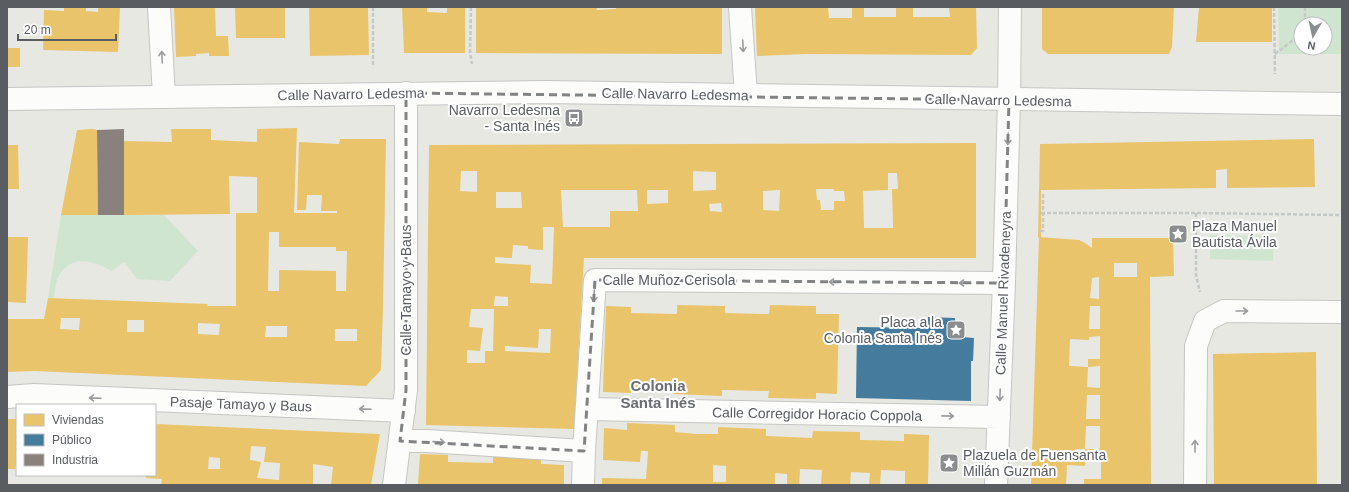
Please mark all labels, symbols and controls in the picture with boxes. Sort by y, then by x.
scale bar [18,16,116,42]
north arrow [1293,16,1333,56]
text: 20 m [24,23,51,37]
one-way arrow [739,39,746,52]
text: N [1307,39,1316,52]
one-way arrow [158,51,165,64]
street label: Calle Navarro Ledesma [277,85,425,103]
street label: Calle Navarro Ledesma [601,85,749,103]
street label: Calle Navarro Ledesma [924,91,1072,109]
place label: Navarro Ledesma - Santa Inés [449,102,560,134]
bus stop icon: Navarro Ledesma - Santa Inés [563,107,585,129]
one-way arrow [1004,132,1012,145]
street label: Calle Manuel Rivadeneyra [992,210,1014,375]
place label: Plaza Manuel Bautista Ávila [1192,218,1277,250]
place icon: Plaza Manuel Bautista Ávila [1167,223,1189,245]
street label: Calle Tamayo y Baus [398,224,414,356]
street label: Calle Muñoz Cerisola [602,272,736,288]
one-way arrow [829,278,842,286]
one-way arrow [959,279,972,287]
one-way arrow [590,289,597,302]
one-way arrow [1235,307,1248,315]
place label: Placa a la Colonia Santa Inés [824,314,942,346]
place icon: Placa a la Colonia Santa Inés [945,319,967,341]
district label: Colonia Santa Inés [620,377,696,411]
one-way arrow [996,388,1004,401]
one-way arrow [89,394,102,401]
street label: Pasaje Tamayo y Baus [170,394,312,414]
legend [16,404,156,476]
street label: Calle Corregidor Horacio Coppola [712,404,922,424]
one-way arrow [359,406,372,413]
one-way arrow [941,412,954,420]
text: Viviendas [52,413,104,427]
text: Público [52,433,92,447]
one-way arrow [432,439,445,446]
one-way arrow [1191,440,1199,453]
place label: Plazuela de Fuensanta Millán Guzmán [963,447,1106,479]
place icon: Plazuela de Fuensanta Millán Guzmán [938,452,960,474]
text: Industria [52,453,98,467]

